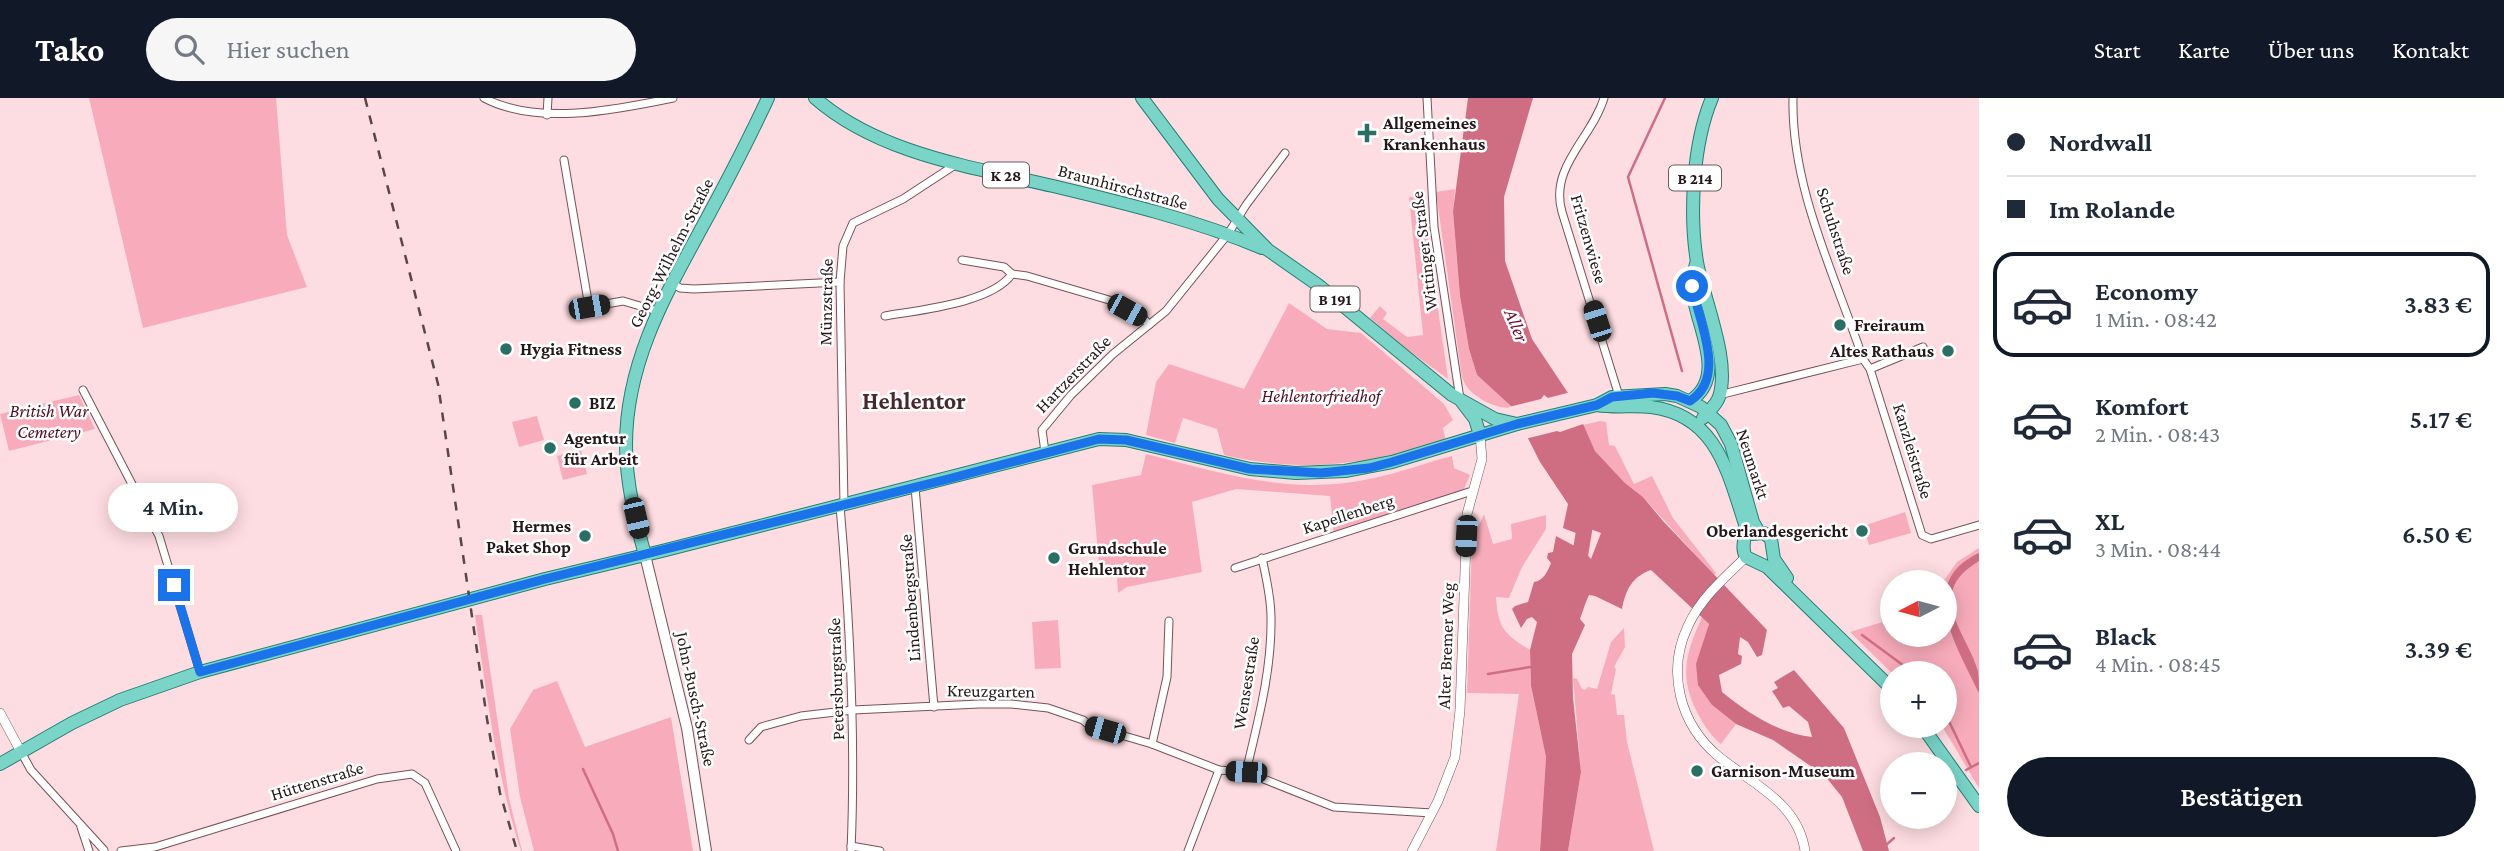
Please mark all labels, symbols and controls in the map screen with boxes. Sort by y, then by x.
search box [146,18,636,81]
icon: search [170,30,208,68]
text: Tako [35,31,104,68]
text: Hier suchen [226,35,350,64]
text: Start [2094,36,2140,63]
text: Karte [2178,36,2230,63]
text: Über uns [2268,36,2354,63]
text: Kontakt [2392,36,2469,63]
place label: Allgemeines Krankenhaus [1382,113,1485,154]
marker: Allgemeines Krankenhaus [1357,123,1377,143]
text: Nordwall [2049,128,2152,157]
street label: Braunhirschstraße [1056,160,1190,214]
road number: K 28 [983,162,1029,188]
road number: B 214 [1669,166,1721,190]
street label: Georg-Wilhelm-Straße [625,175,717,331]
street label: Schuhstraße [1813,185,1859,277]
street label: Wittinger Straße [1407,190,1441,312]
street label: Fritzenwiese [1567,192,1611,286]
text: Im Rolande [2049,195,2175,224]
street label: Münzstraße [815,258,837,346]
route start [1676,270,1708,302]
icon: car [2011,273,2074,336]
text: Economy [2095,277,2198,306]
road number: B 191 [1310,286,1360,312]
text: 3.83 € [2404,290,2472,319]
car [1104,291,1151,329]
car [567,293,612,321]
car [1581,298,1614,344]
water label: Aller [1500,305,1533,346]
text: 1 Min. · 08:42 [2095,306,2217,332]
place label: Freiraum [1854,315,1925,335]
marker: Freiraum [1832,317,1848,333]
street label: Hartzerstraße [1031,331,1115,417]
place label: Hygia Fitness [520,339,622,359]
marker: Hygia Fitness [498,341,514,357]
place label: Altes Rathaus [1829,341,1934,361]
marker: Altes Rathaus [1940,343,1956,359]
park label: Hehlentorfriedhof [1262,386,1383,406]
district label: Hehlentor [862,387,966,414]
icon: car [2011,388,2074,451]
text: Komfort [2095,392,2188,421]
place label: BIZ [589,393,616,413]
marker: BIZ [567,395,583,411]
park label: British War Cemetery [9,401,89,442]
street label: Kanzleistraße [1889,401,1937,501]
text: 5.17 € [2409,405,2472,434]
text: 2 Min. · 08:43 [2095,421,2220,447]
street label: Neumarkt [1732,426,1774,503]
place label: Agentur für Arbeit [563,428,639,469]
marker: Agentur für Arbeit [542,440,558,456]
callout: 4 Min. [109,484,239,532]
street label: Kapellenberg [1300,490,1396,538]
text: 4 Min. [142,494,204,520]
car [622,495,651,541]
icon: car [2011,503,2074,566]
text: XL [2095,507,2124,536]
car [1455,514,1478,558]
place label: Hermes Paket Shop [486,516,571,557]
text: 6.50 € [2402,520,2472,549]
place label: Oberlandesgericht [1706,521,1849,541]
marker: Oberlandesgericht [1854,523,1870,539]
marker: Hermes Paket Shop [577,528,593,544]
street label: Lindenbergstraße [896,534,924,662]
text: 3 Min. · 08:44 [2095,536,2221,562]
place label: Grundschule Hehlentor [1068,538,1167,579]
marker: Grundschule Hehlentor [1046,550,1062,566]
route end [158,569,190,601]
north arrow [1880,570,1956,648]
map controls [1880,570,1957,829]
street label: Alter Bremer Weg [1434,582,1458,710]
street label: Petersburgstraße [824,617,848,741]
icon: car [2011,618,2074,681]
text: Black [2095,622,2156,651]
street label: John-Busch-Straße [672,628,720,768]
street label: Wensestraße [1229,635,1263,731]
text: 3.39 € [2405,635,2472,664]
text: 4 Min. · 08:45 [2095,651,2221,677]
button: + [1880,661,1957,738]
street label: Kreuzgarten [947,680,1036,702]
car [1082,714,1129,746]
button: − [1880,752,1957,829]
street label: Hüttenstraße [268,757,366,805]
button: Bestätigen [2007,757,2476,837]
car [1225,760,1268,784]
place label: Garnison-Museum [1711,761,1856,781]
marker: Garnison-Museum [1689,763,1705,779]

